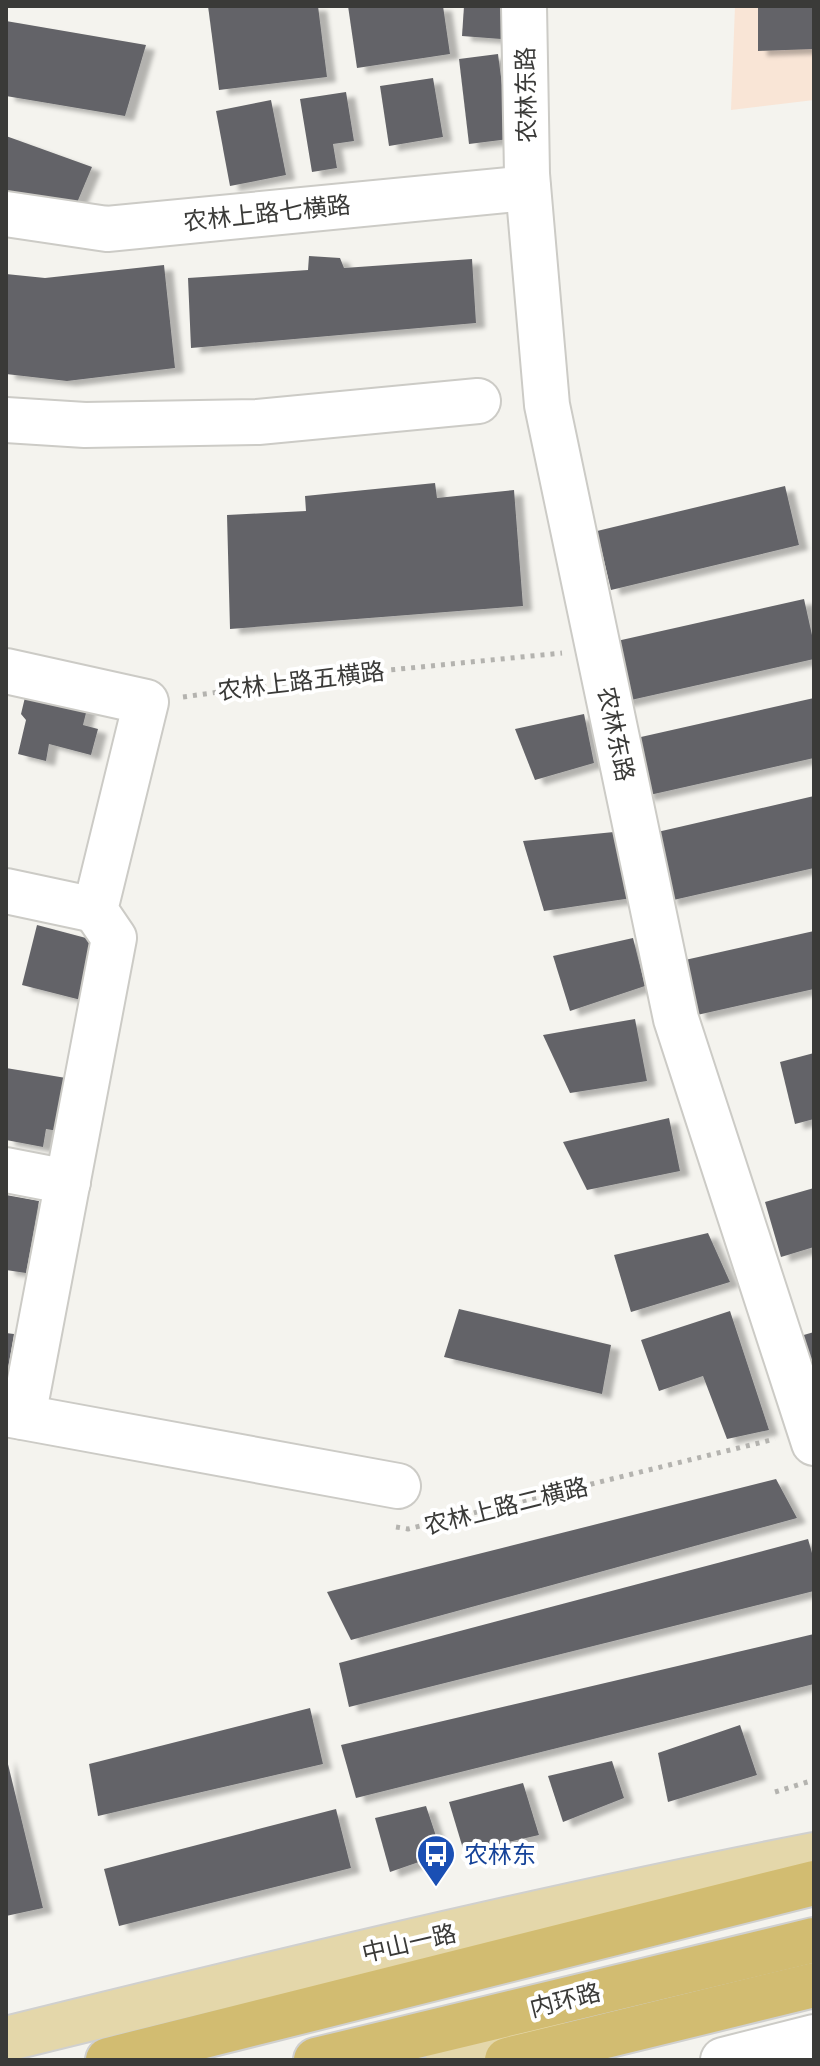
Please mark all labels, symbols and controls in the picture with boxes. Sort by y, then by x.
street label: 农林东路 [510,47,542,143]
street label: 农林上路七横路 [182,189,352,237]
street label: 农林上路五横路 [216,655,386,707]
street label: 农林东路 [591,684,641,784]
street label: 农林上路二横路 [421,1471,591,1541]
bus stop icon: 农林东 [415,1833,457,1888]
place label: 农林东 [464,1839,536,1870]
street label: 中山一路 [359,1917,459,1969]
street label: 内环路 [526,1976,604,2024]

